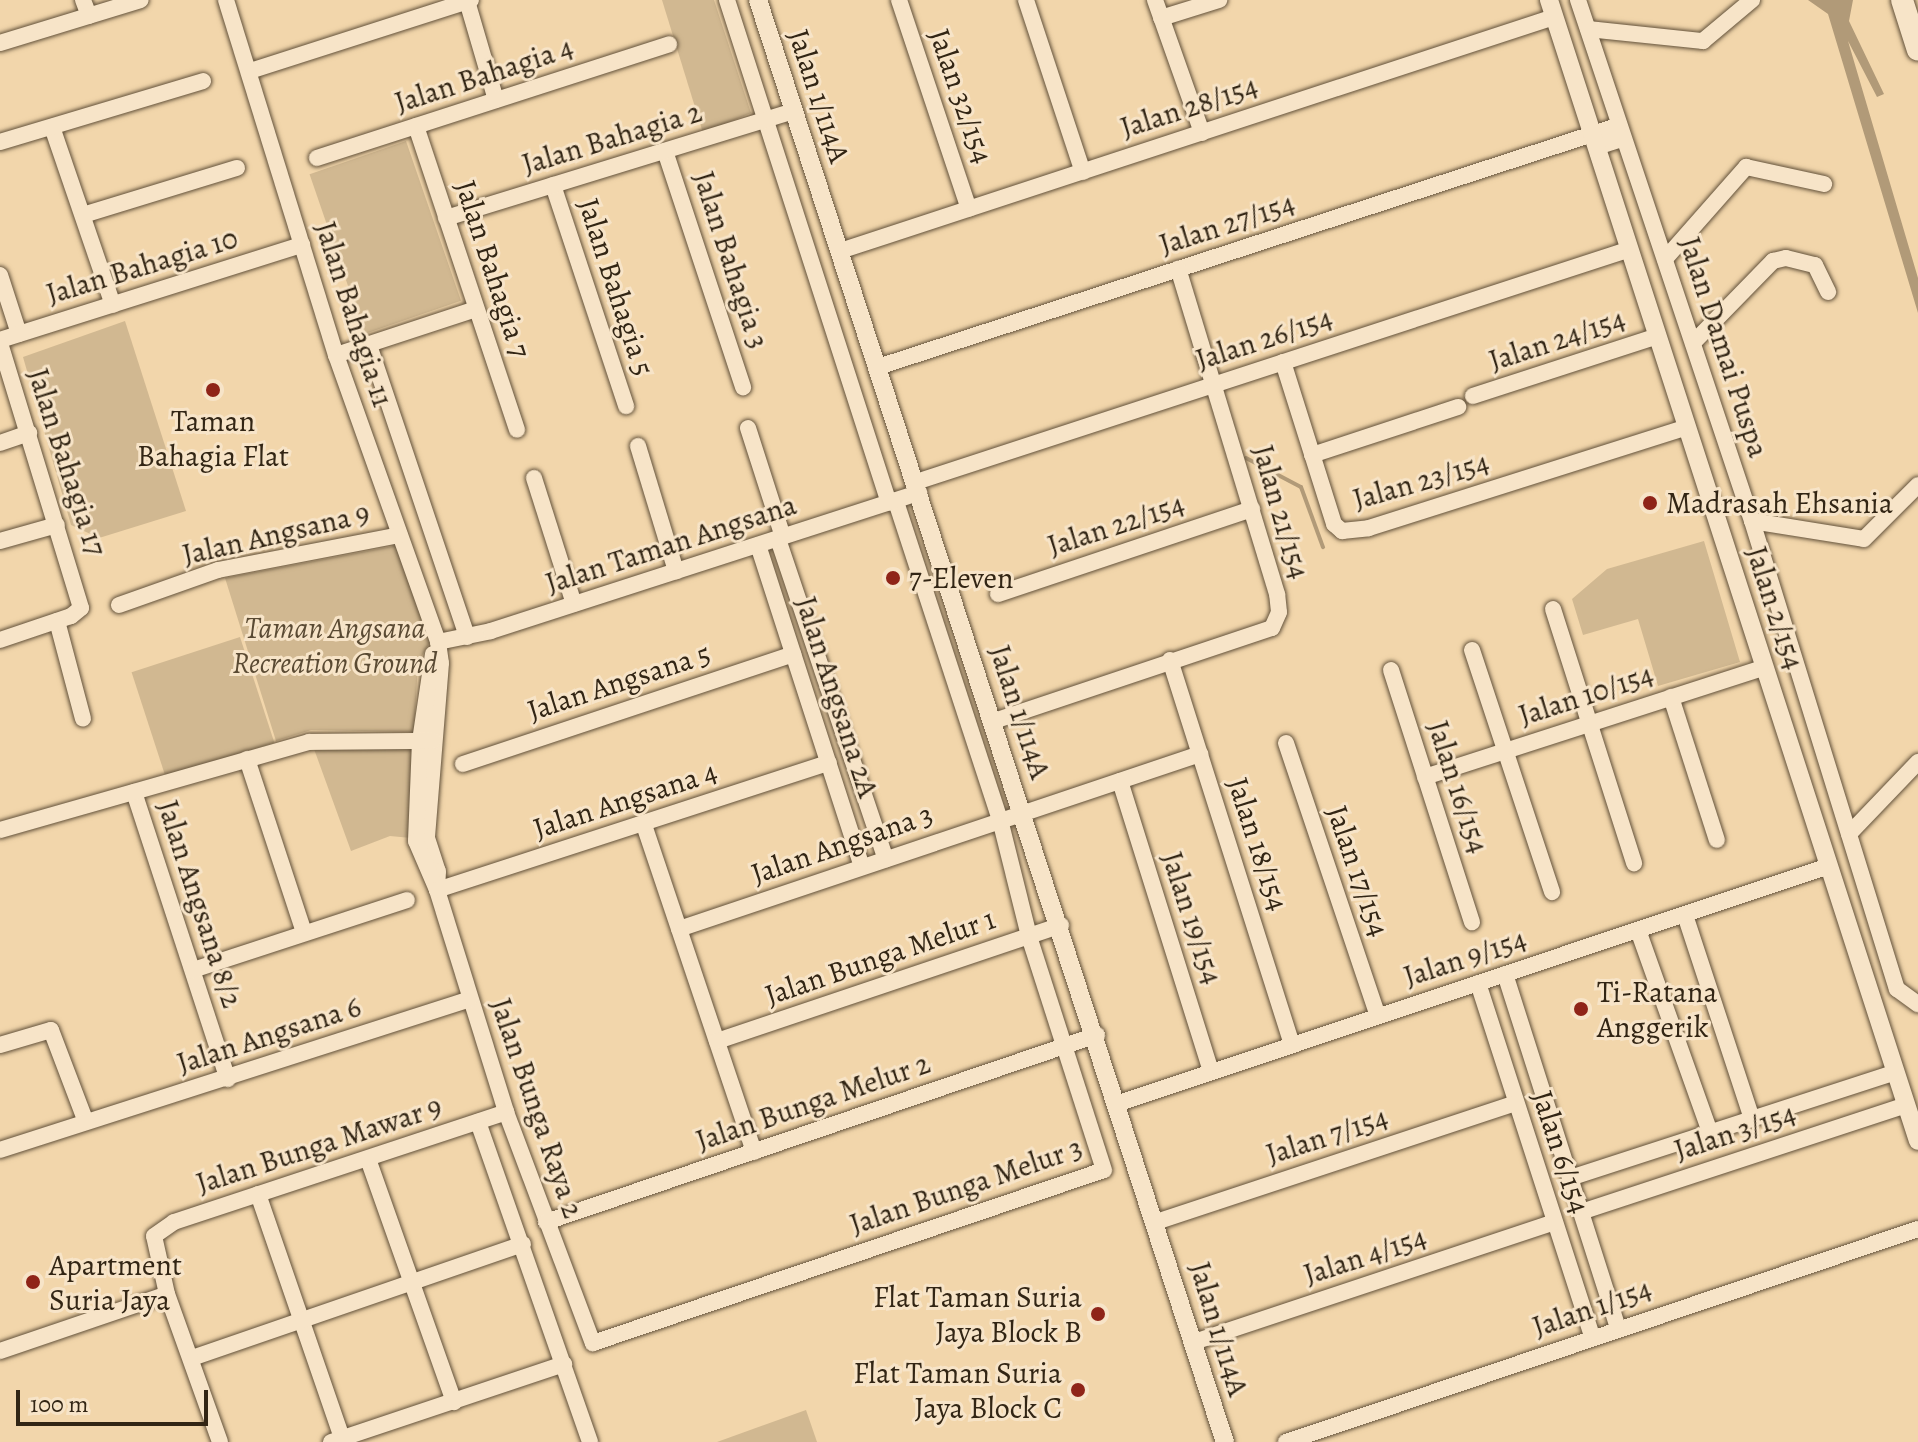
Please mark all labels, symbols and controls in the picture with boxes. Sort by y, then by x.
street label: Jalan 32/154 [921,24,1001,168]
street label: Jalan 1/114A [781,25,857,167]
street label: Jalan Bahagia 4 [390,29,578,121]
street label: Jalan 28/154 [1116,68,1262,146]
street label: Jalan Bahagia 2 [518,94,706,182]
street label: Jalan Bahagia 3 [685,167,777,353]
street label: Jalan Bahagia 7 [447,176,539,362]
street label: Jalan 27/154 [1155,185,1299,263]
street label: Jalan Bahagia 5 [570,194,662,380]
street label: Jalan Bahagia 11 [307,217,401,411]
street label: Jalan Bahagia 10 [42,220,242,312]
street label: Jalan Damai Puspa [1671,232,1777,462]
street label: Jalan 26/154 [1191,300,1337,378]
street label: Jalan 24/154 [1484,301,1630,379]
street label: Jalan Bahagia 17 [20,364,114,560]
marker: Taman Bahagia Flat [204,381,222,399]
place label: Taman Bahagia Flat [137,403,289,474]
street label: Jalan 21/154 [1245,441,1317,583]
street label: Jalan 23/154 [1349,444,1493,518]
place label: Madrasah Ehsania [1666,485,1893,521]
street label: Jalan Taman Angsana [541,486,801,602]
street label: Jalan 22/154 [1043,486,1189,564]
marker: Madrasah Ehsania [1641,494,1659,512]
street label: Jalan Angsana 9 [179,495,373,573]
street label: Jalan 2/154 [1738,542,1812,674]
place label: 7-Eleven [909,560,1013,596]
marker: 7-Eleven [884,569,902,587]
street label: Jalan Angsana 2A [788,592,886,802]
park label: Taman Angsana Recreation Ground [232,610,438,680]
street label: Jalan Angsana 5 [523,635,715,729]
street label: Jalan 1/114A [982,641,1058,783]
street label: Jalan 10/154 [1514,656,1658,734]
street label: Jalan 16/154 [1420,716,1496,858]
street label: Jalan Angsana 4 [529,753,721,847]
street label: Jalan 18/154 [1220,773,1296,915]
street label: Jalan Angsana 8/2 [150,796,250,1012]
street label: Jalan Angsana 3 [746,796,938,892]
street label: Jalan 17/154 [1319,801,1397,941]
street label: Jalan 19/154 [1154,847,1230,989]
street label: Jalan Bunga Melur 1 [760,901,1000,1013]
street label: Jalan 9/154 [1399,921,1531,995]
place label: Ti-Ratana Anggerik [1597,974,1717,1044]
street label: Jalan Angsana 6 [173,988,365,1082]
street label: Jalan Bunga Raya 2 [483,993,591,1223]
marker: Ti-Ratana Anggerik [1572,1000,1590,1018]
street label: Jalan Bunga Melur 2 [691,1045,935,1159]
street label: Jalan 6/154 [1524,1086,1598,1218]
street label: Jalan Bunga Mawar 9 [192,1088,446,1202]
street label: Jalan 3/154 [1670,1095,1800,1169]
street label: Jalan 7/154 [1262,1099,1392,1173]
street label: Jalan Bunga Melur 3 [845,1129,1087,1243]
street label: Jalan 4/154 [1299,1219,1431,1293]
place label: Apartment Suria Jaya [49,1247,182,1318]
street label: Jalan 1/114A [1182,1258,1256,1400]
street label: Jalan 1/154 [1528,1271,1656,1345]
marker: Apartment Suria Jaya [24,1273,42,1291]
place label: Flat Taman Suria Jaya Block B [873,1279,1082,1350]
marker: Flat Taman Suria Jaya Block B [1089,1305,1107,1323]
place label: Flat Taman Suria Jaya Block C [853,1355,1062,1426]
scale bar [20,1374,212,1424]
marker: Flat Taman Suria Jaya Block C [1069,1381,1087,1399]
text: 100 m [30,1388,89,1420]

